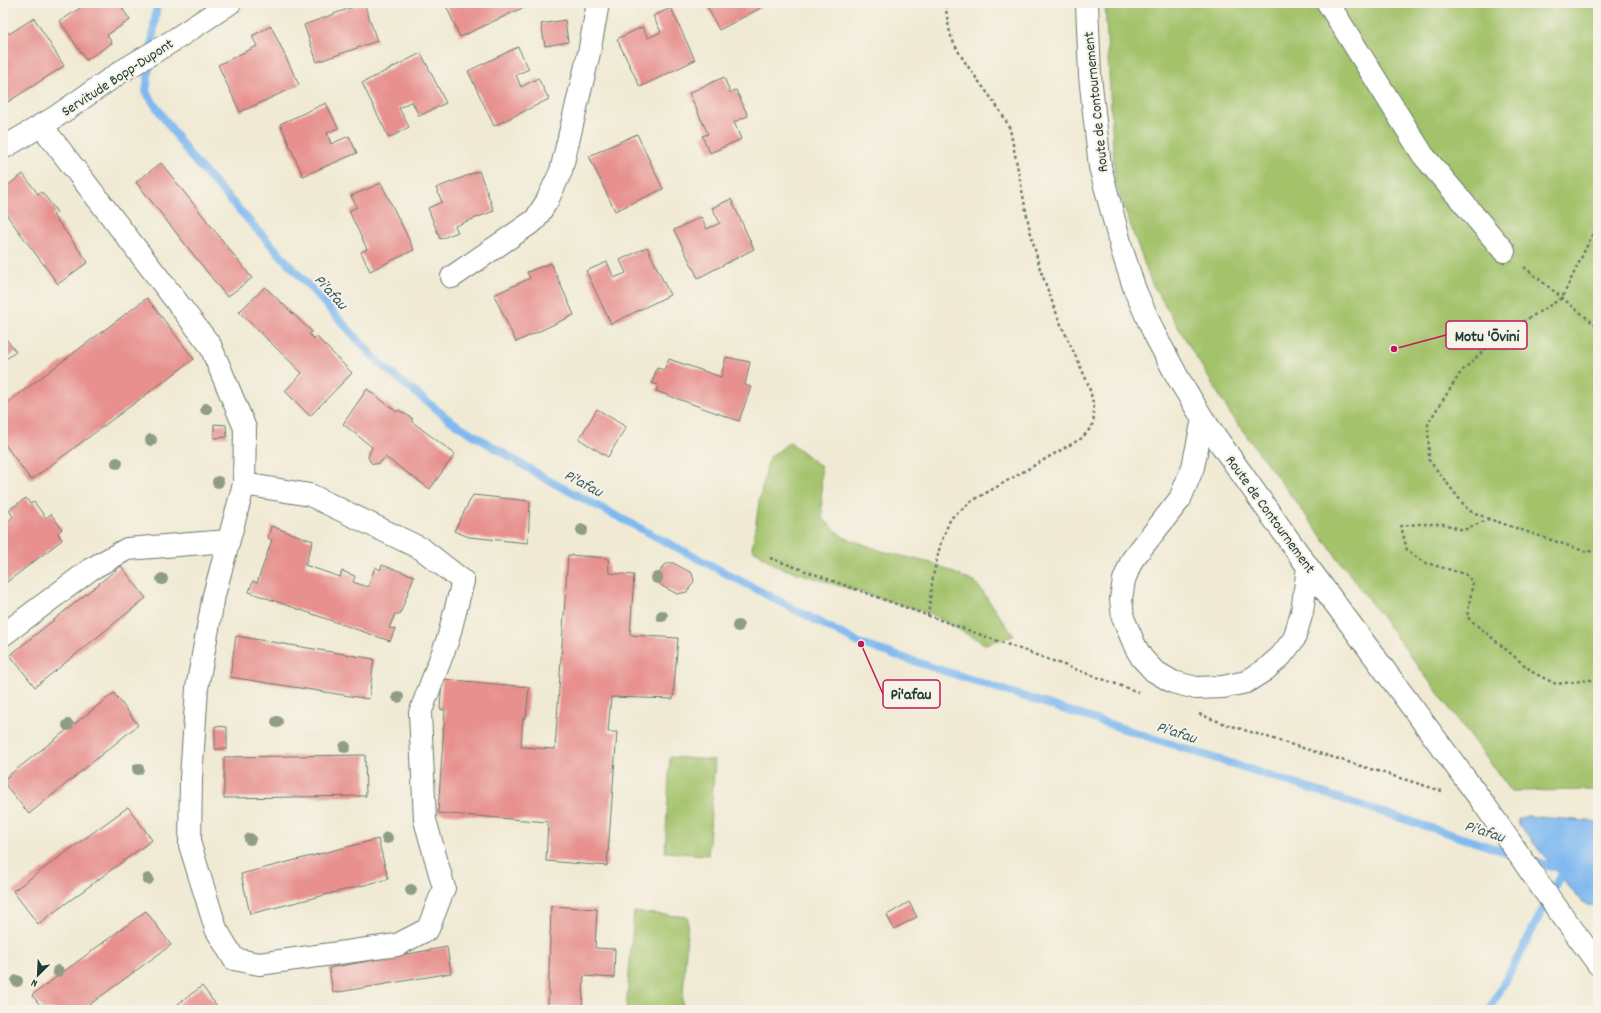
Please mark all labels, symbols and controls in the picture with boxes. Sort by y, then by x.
street label: Route de Contournement [1079,30,1115,173]
street label: Servitude Bopp-Dupont [58,34,179,123]
water label: Pi'afau [308,270,353,316]
callout: Motu 'Ōvini [1446,321,1527,349]
text: Motu 'Ōvini [1455,326,1519,349]
street label: Route de Contournement [1219,452,1320,579]
water label: Pi'afau [559,464,607,504]
callout: Pi'afau [883,680,940,708]
text: Pi'afau [891,684,932,707]
water label: Pi'afau [1153,716,1200,751]
water label: Pi'afau [1461,815,1508,850]
north arrow [18,955,58,995]
text: N [28,974,40,991]

